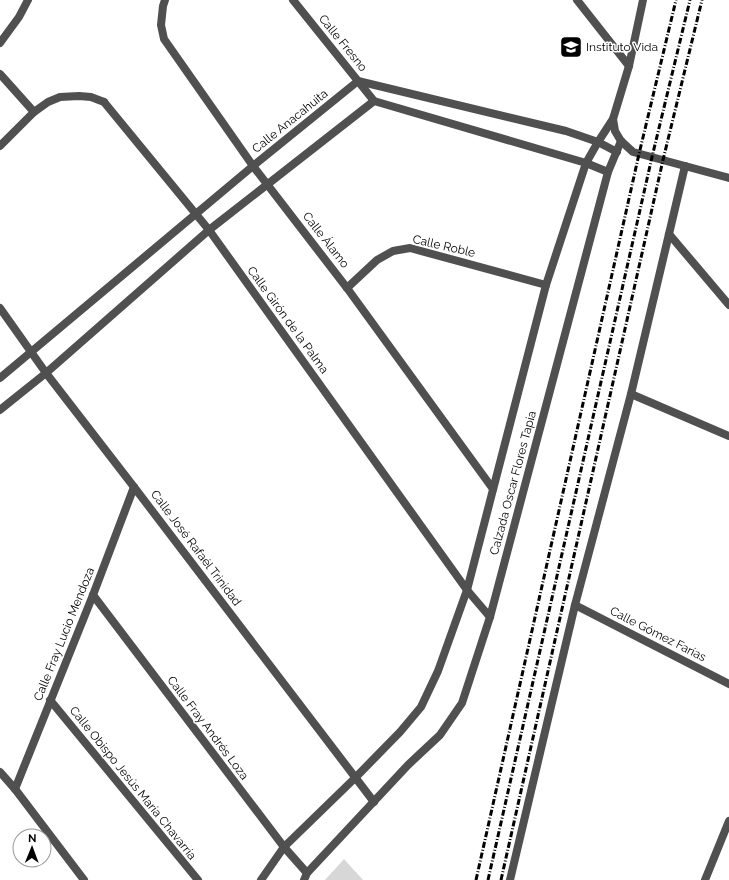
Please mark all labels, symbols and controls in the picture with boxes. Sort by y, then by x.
street label: Calle Fresno [316,12,370,74]
school or university icon: Instituto Vida [558,34,584,60]
place label: Instituto Vida [586,40,658,54]
street label: Calle Anacahuita [249,86,331,156]
street label: Calle Álamo [300,209,352,271]
street label: Calle Roble [411,232,477,260]
street label: Calle Girón de la Palma [244,264,332,376]
street label: Calzada Oscar Flores Tapia [487,409,539,557]
street label: Calle José Rafaél Trinidad [148,487,244,609]
street label: Calle Fray Lucio Mendoza [31,565,97,703]
street label: Calle Gómez Farías [608,604,709,664]
street label: Calle Fray Andrés Loza [164,673,252,783]
street label: Calle Obispo Jesús María Chavarría [67,703,199,863]
north arrow [12,828,52,868]
text: N [28,832,36,845]

